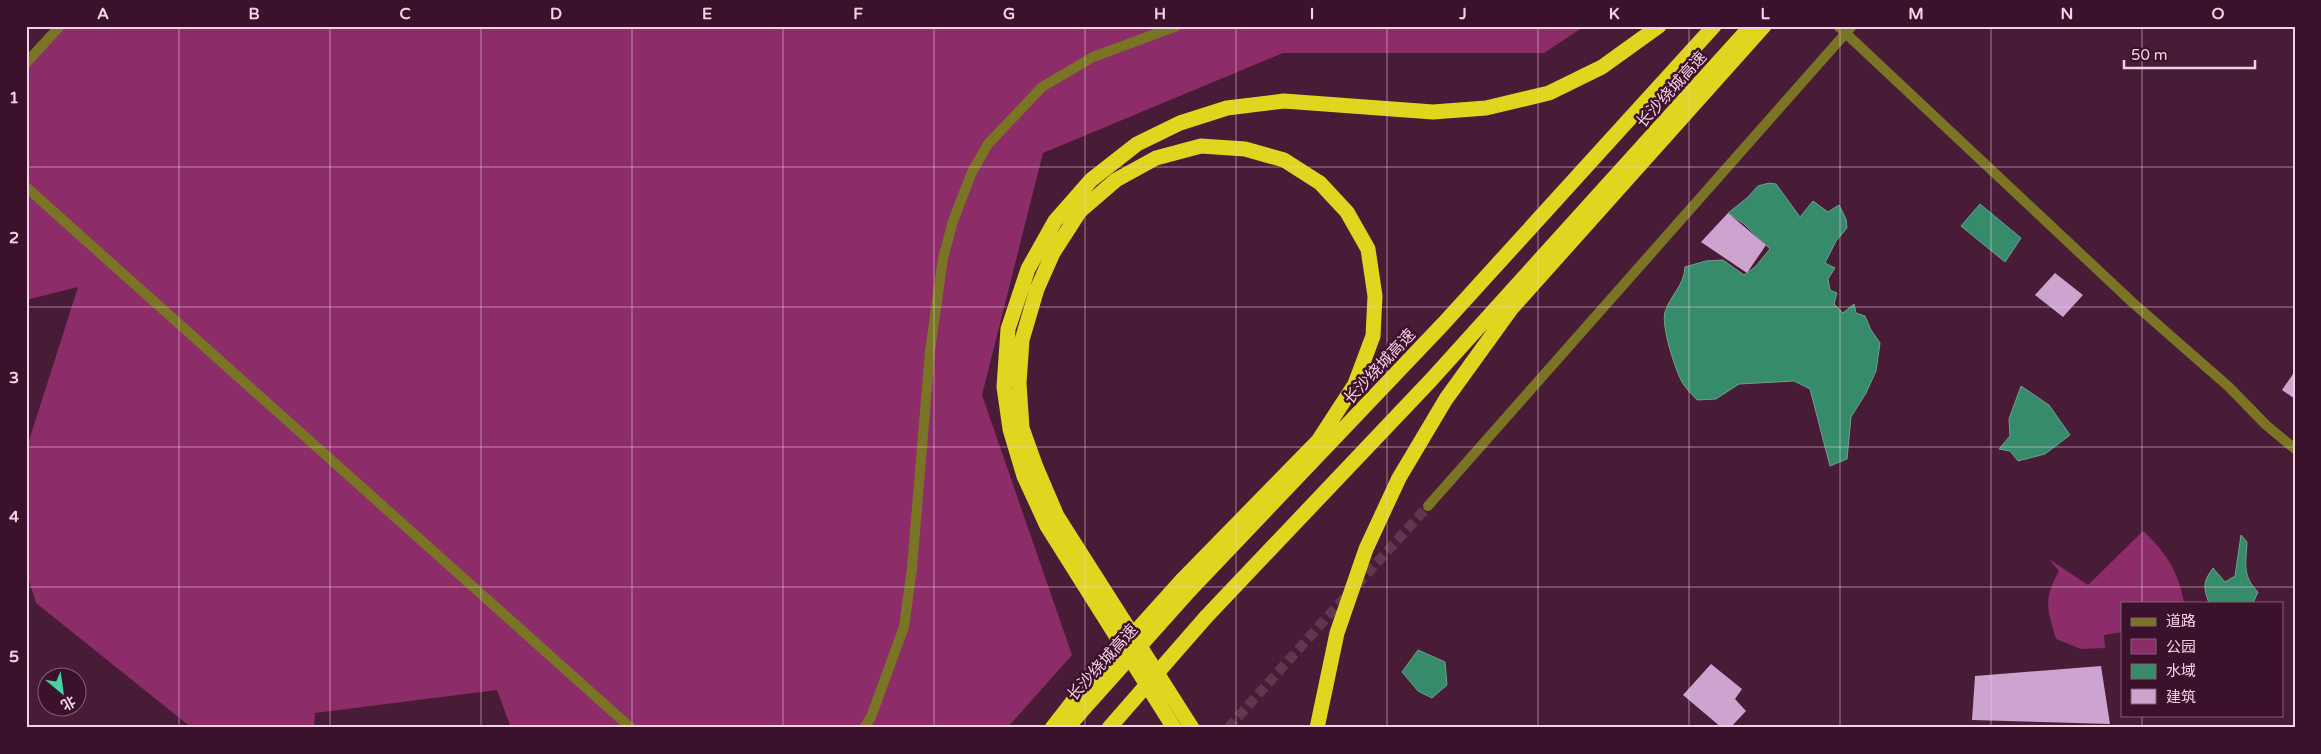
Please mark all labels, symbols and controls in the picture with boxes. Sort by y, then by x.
text: A [97,4,109,24]
text: B [248,4,260,24]
text: C [399,4,411,24]
text: D [550,4,562,24]
text: E [702,4,712,24]
text: F [853,4,863,24]
text: G [1003,4,1015,24]
text: H [1154,4,1166,24]
text: I [1310,4,1314,24]
text: J [1458,4,1467,24]
text: K [1609,4,1620,24]
text: L [1760,4,1770,24]
text: M [1908,4,1924,24]
text: N [2061,4,2073,24]
text: O [2212,4,2225,24]
scale bar [2124,38,2255,70]
text: 50 m [2131,46,2168,64]
street label: 长沙绕城高速 [1632,47,1711,132]
text: 1 [9,88,19,108]
text: 2 [9,228,19,248]
street label: 长沙绕城高速 [1340,325,1420,409]
text: 3 [9,368,19,388]
text: 4 [9,507,19,527]
legend [2121,602,2284,716]
text: 道路 [2166,612,2196,630]
street label: 长沙绕城高速 [1063,620,1142,705]
text: 公园 [2166,638,2196,656]
text: 5 [9,647,19,667]
text: 水域 [2166,662,2196,680]
north arrow [38,666,88,716]
text: 建筑 [2166,688,2196,706]
text: 北 [58,692,78,714]

